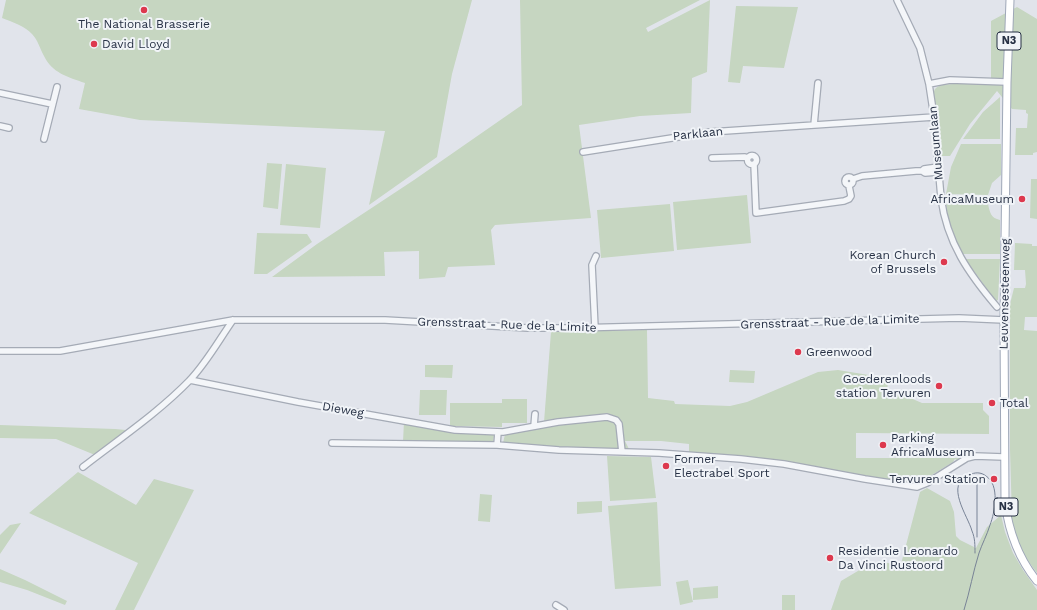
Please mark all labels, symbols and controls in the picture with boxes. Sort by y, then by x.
marker: The National Brasserie [139,5,149,15]
place label: The National Brasserie [78,17,210,31]
road number: N3 [997,32,1021,50]
place label: David Lloyd [102,37,170,51]
marker: David Lloyd [89,39,99,49]
street label: Museumlaan [926,105,946,181]
street label: Parklaan [672,124,724,144]
place label: AfricaMuseum [930,192,1014,206]
marker: AfricaMuseum [1017,194,1027,204]
street label: Leuvensesteenweg [997,238,1013,350]
place label: Korean Church of Brussels [850,248,936,276]
marker: Korean Church of Brussels [939,257,949,267]
street label: Grensstraat - Rue de la Limite [740,312,920,332]
street label: Grensstraat - Rue de la Limite [417,315,597,335]
place label: Greenwood [806,345,872,359]
marker: Greenwood [793,347,803,357]
place label: Goederenloods station Tervuren [836,372,931,400]
marker: Goederenloods station Tervuren [934,381,944,391]
place label: Total [1000,396,1029,410]
marker: Total [987,398,997,408]
street label: Dieweg [321,399,365,421]
place label: Parking AfricaMuseum [891,431,975,459]
marker: Parking AfricaMuseum [878,440,888,450]
place label: Former Electrabel Sport [674,452,770,480]
marker: Former Electrabel Sport [661,461,671,471]
place label: Tervuren Station [889,472,986,486]
marker: Tervuren Station [989,474,999,484]
road number: N3 [994,498,1018,516]
place label: Residentie Leonardo Da Vinci Rustoord [838,544,958,572]
marker: Residentie Leonardo Da Vinci Rustoord [825,553,835,563]

